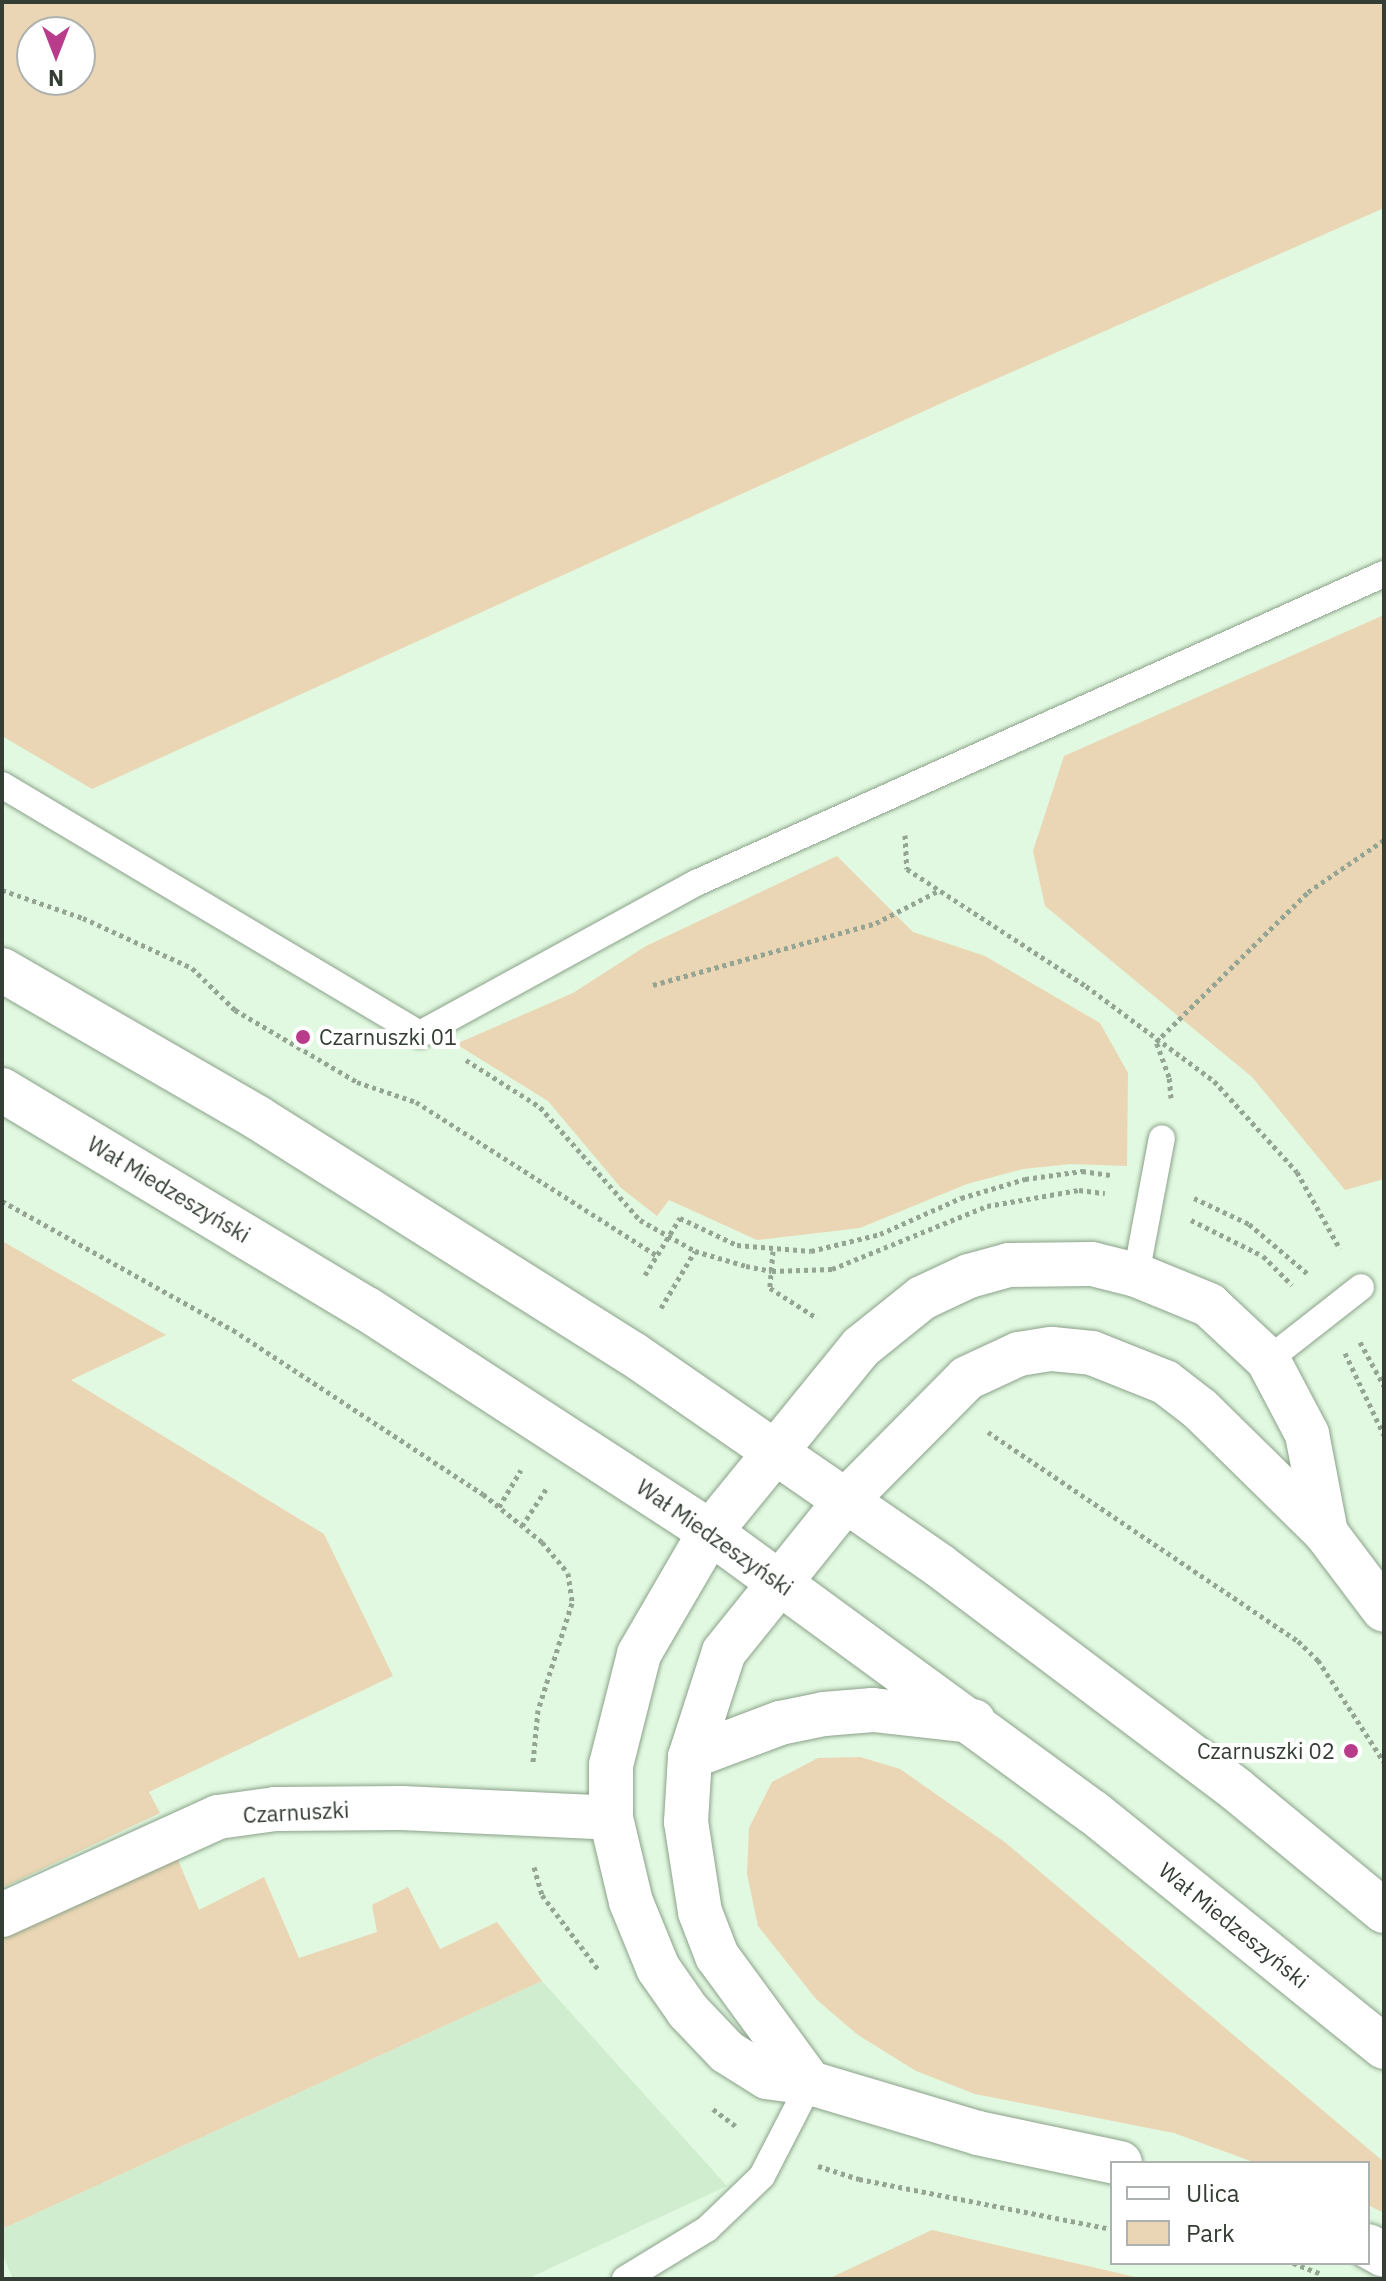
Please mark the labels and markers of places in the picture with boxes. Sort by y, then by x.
place label: Czarnuszki 01 [319,1024,457,1050]
marker: Czarnuszki 01 [294,1028,312,1046]
place label: Czarnuszki 02 [1197,1738,1335,1764]
marker: Czarnuszki 02 [1342,1742,1360,1760]

